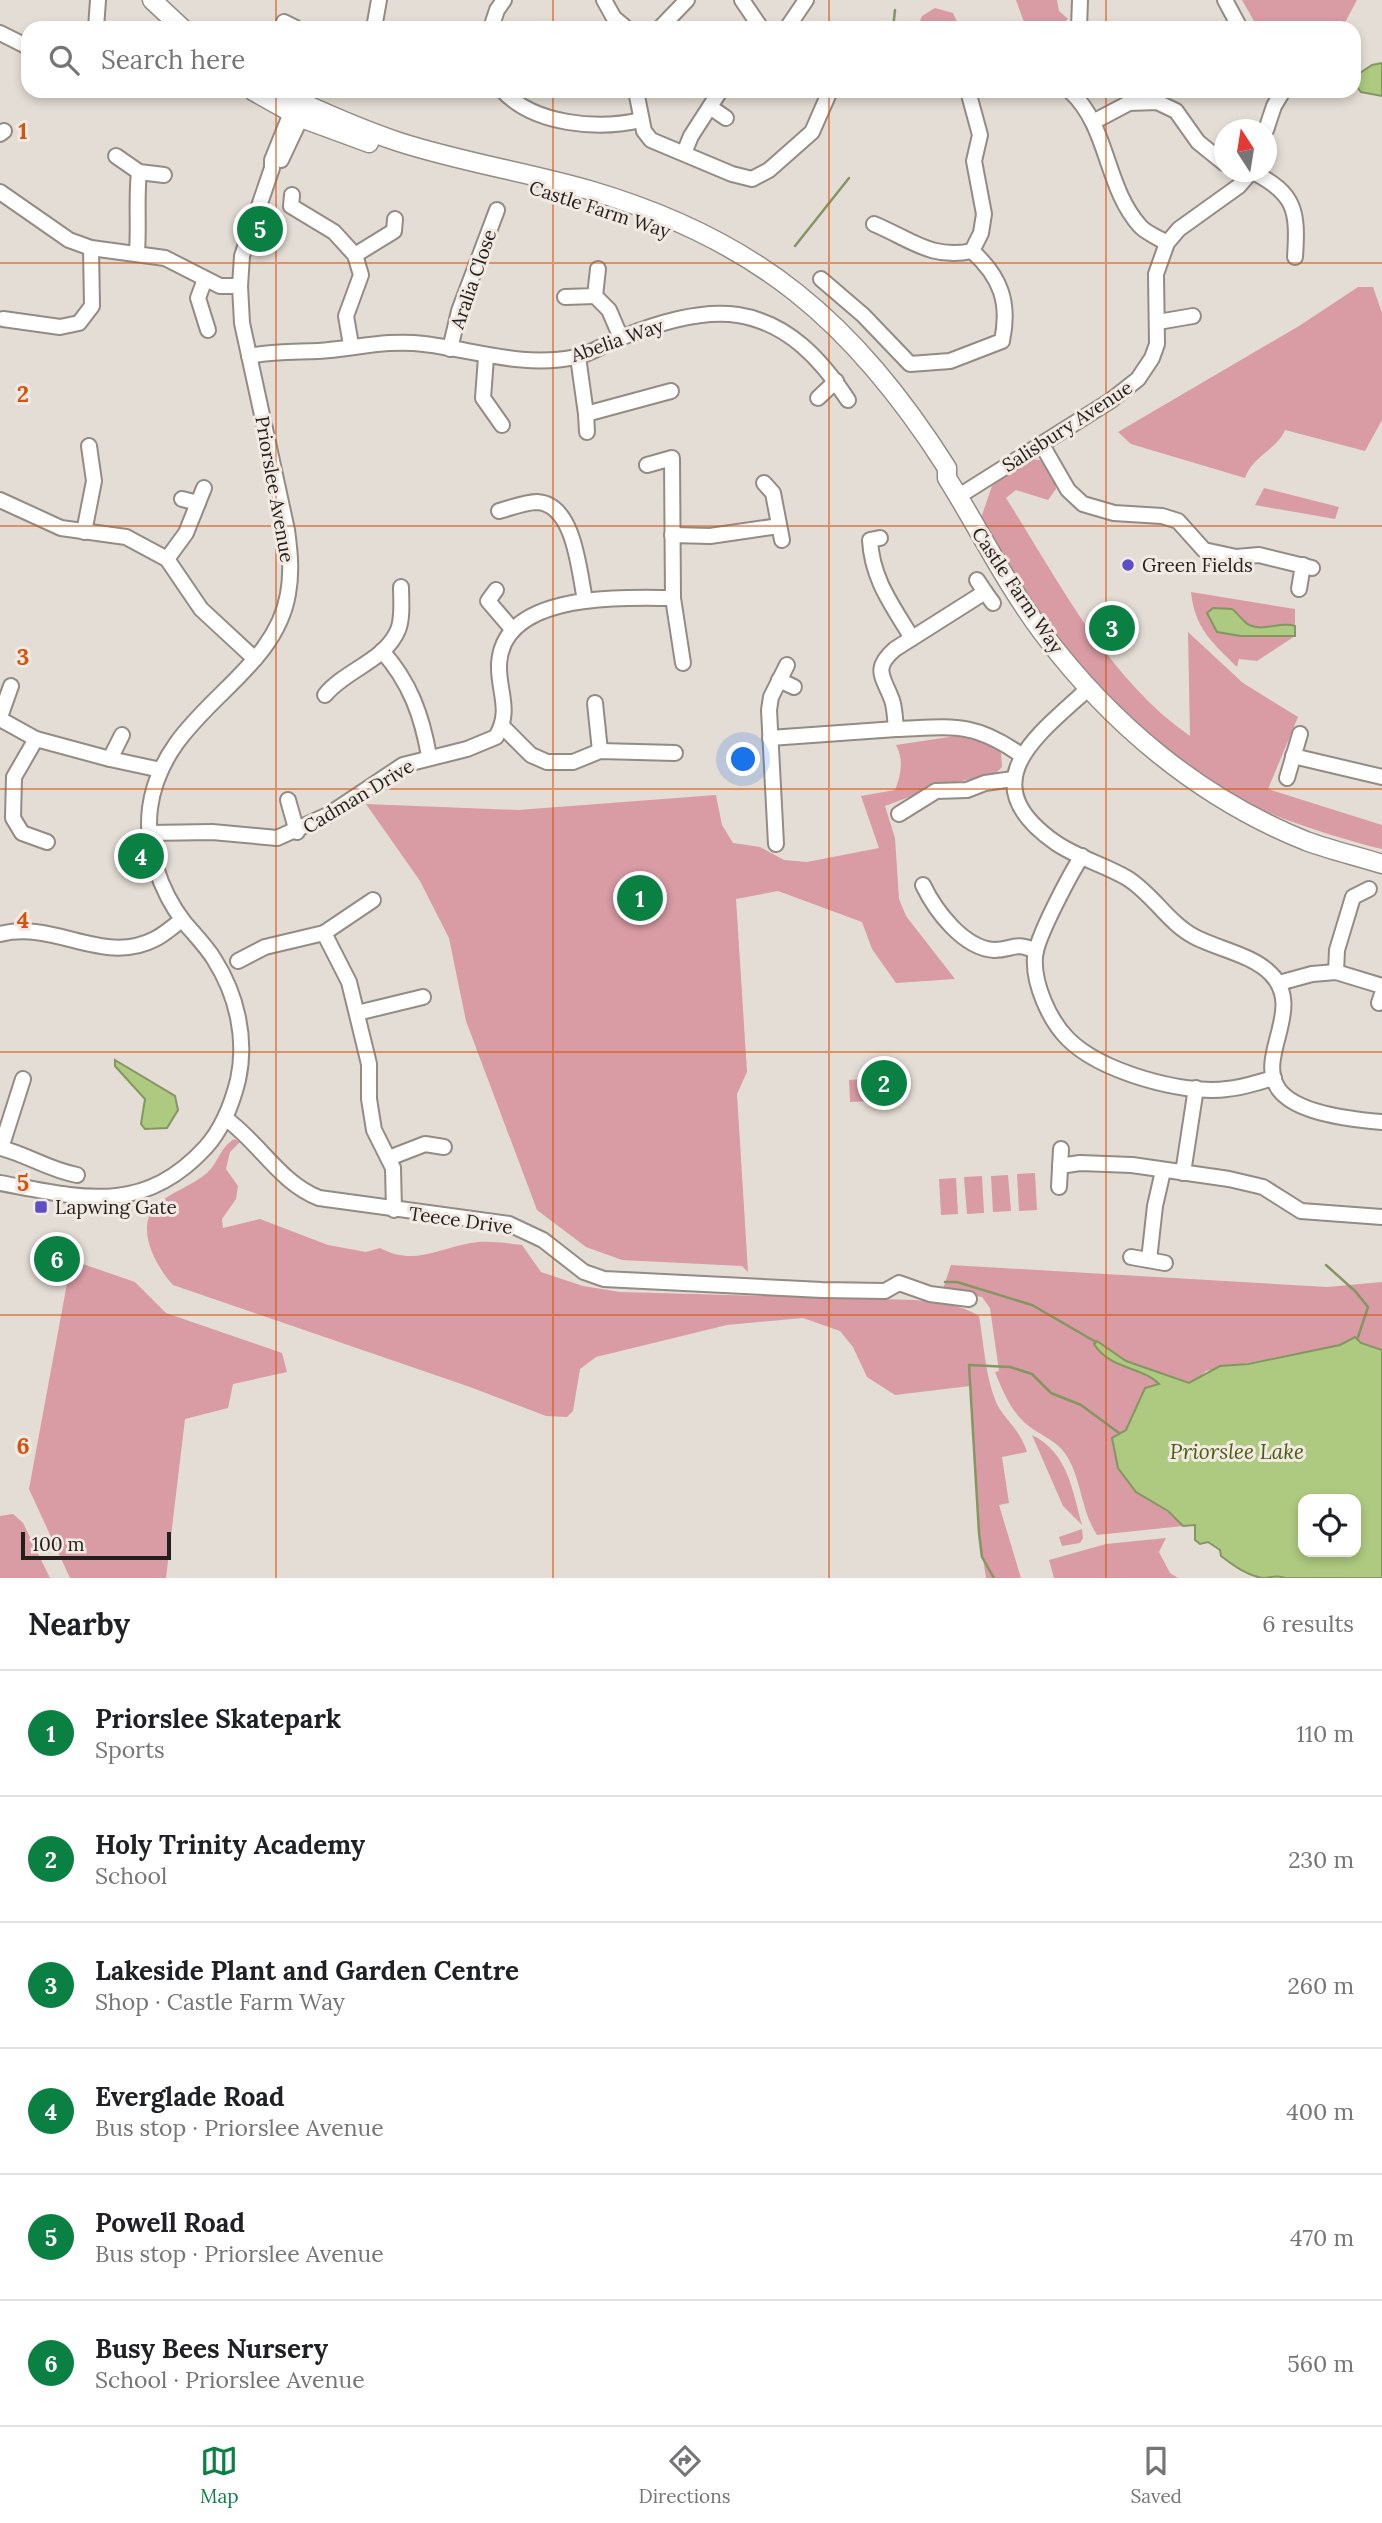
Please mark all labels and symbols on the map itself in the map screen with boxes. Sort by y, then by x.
text: 1 [18,116,28,145]
north arrow [1214,119,1277,182]
street label: Castle Farm Way [526,175,674,243]
pin: 5 [237,203,283,255]
street label: Aralia Close [444,226,501,333]
street label: Abelia Way [567,313,666,367]
street label: Salisbury Avenue [997,375,1137,477]
text: 2 [17,379,29,408]
street label: Priorslee Avenue [250,414,300,564]
street label: Castle Farm Way [967,522,1069,658]
place label: Green Fields [1142,553,1253,577]
marker: Green Fields [1120,557,1136,573]
pin: 3 [1089,602,1135,654]
text: 3 [17,642,29,671]
your location [726,742,760,776]
street label: Cadman Drive [298,753,418,839]
pin: 4 [118,830,164,882]
pin: 1 [617,872,663,924]
text: 4 [17,905,29,934]
pin: 2 [861,1057,907,1109]
text: 5 [17,1168,29,1197]
place label: Lapwing Gate [55,1195,177,1219]
marker: Lapwing Gate [33,1199,49,1215]
street label: Teece Drive [408,1201,514,1239]
pin: 6 [34,1233,80,1285]
text: 6 [16,1431,30,1460]
water label: Priorslee Lake [1170,1438,1304,1465]
scale bar [21,1529,172,1561]

